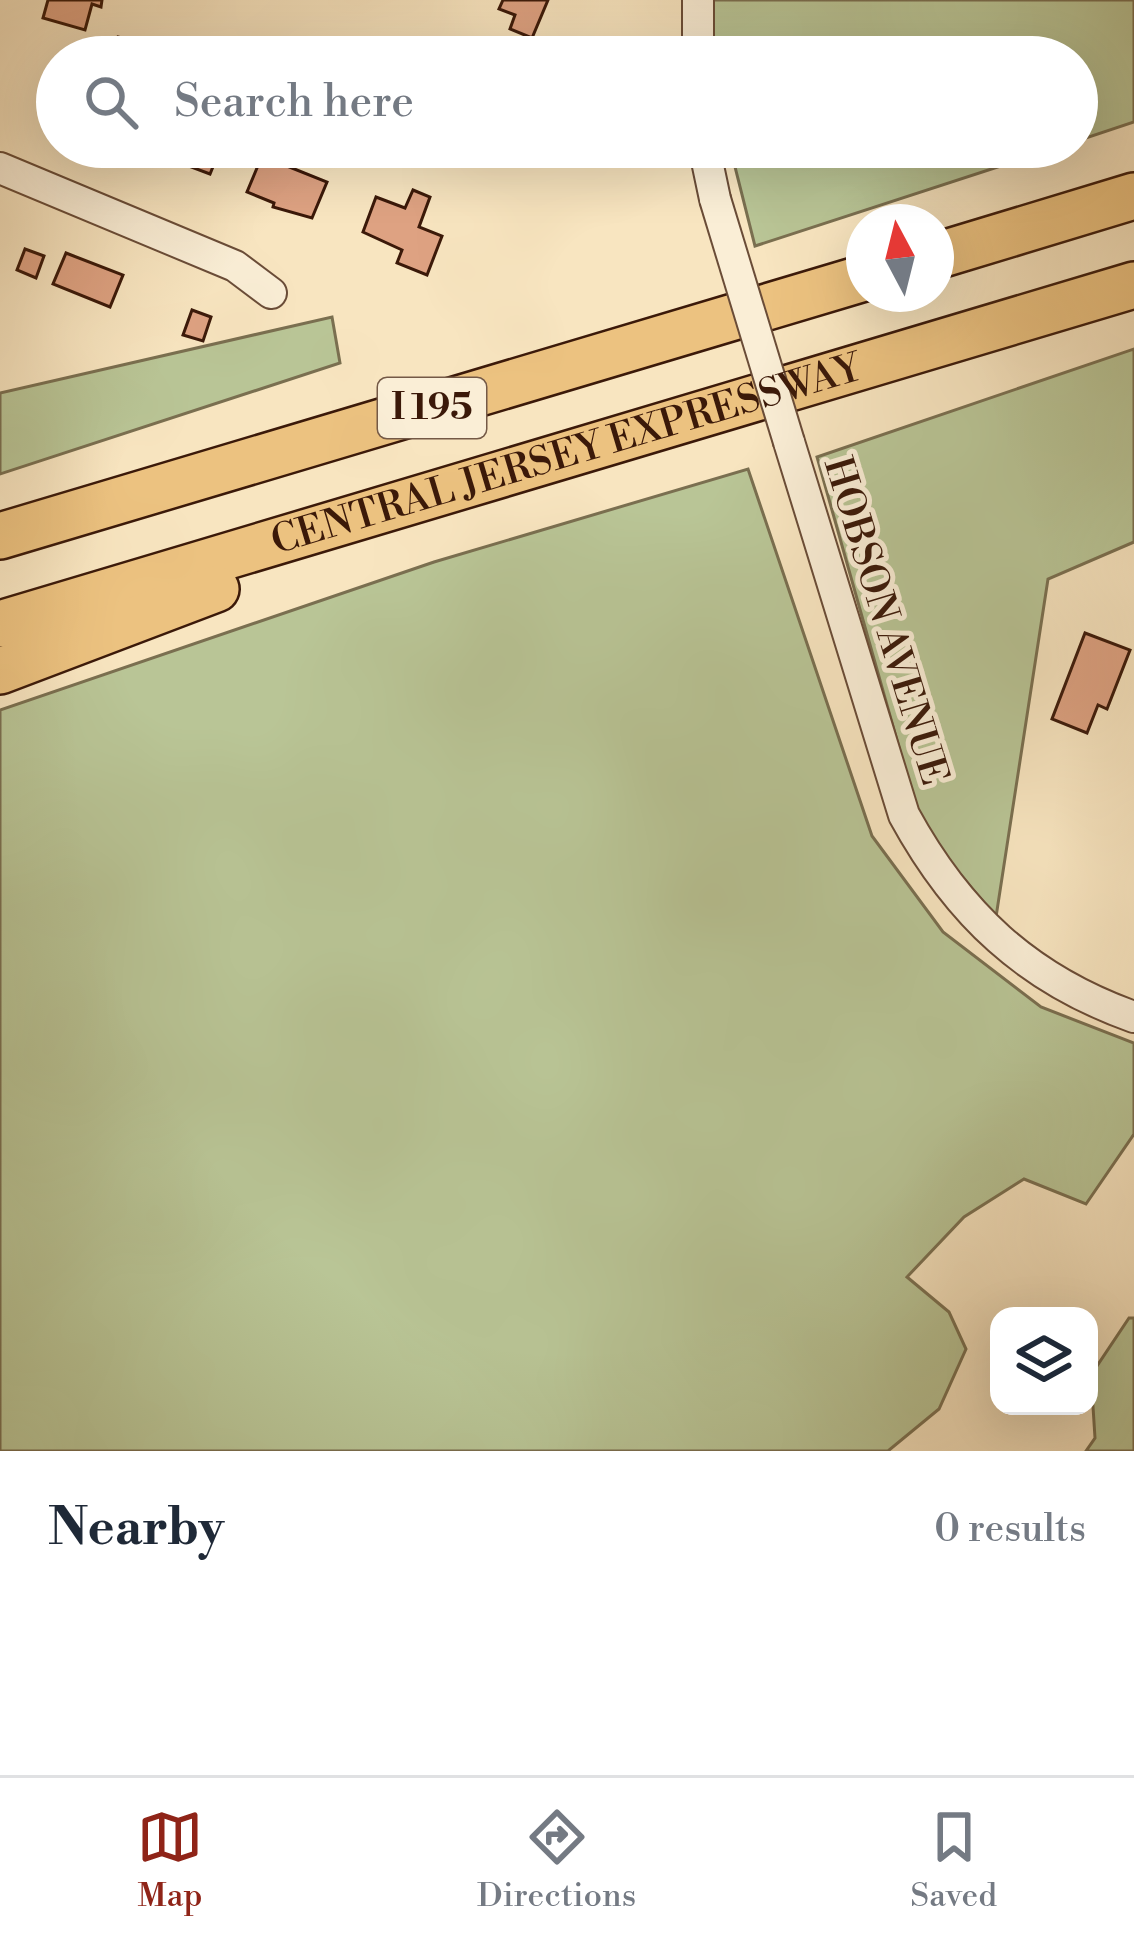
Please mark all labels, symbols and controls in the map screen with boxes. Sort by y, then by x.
search box [36,36,1098,168]
icon: search [78,69,144,135]
text: Search here [174,74,414,131]
north arrow [846,204,954,312]
street label: CENTRAL JERSEY EXPRESSWAY [265,343,870,566]
road number: I 195 [378,378,486,438]
street label: HOBSON AVENUE [812,451,958,791]
map controls [990,1307,1098,1415]
button: layers [990,1307,1098,1415]
text: Nearby [48,1497,224,1561]
text: 0 results [934,1505,1086,1554]
tab: Map [137,1804,203,1917]
tab: Directions [477,1804,636,1917]
tab: Saved [910,1804,997,1917]

